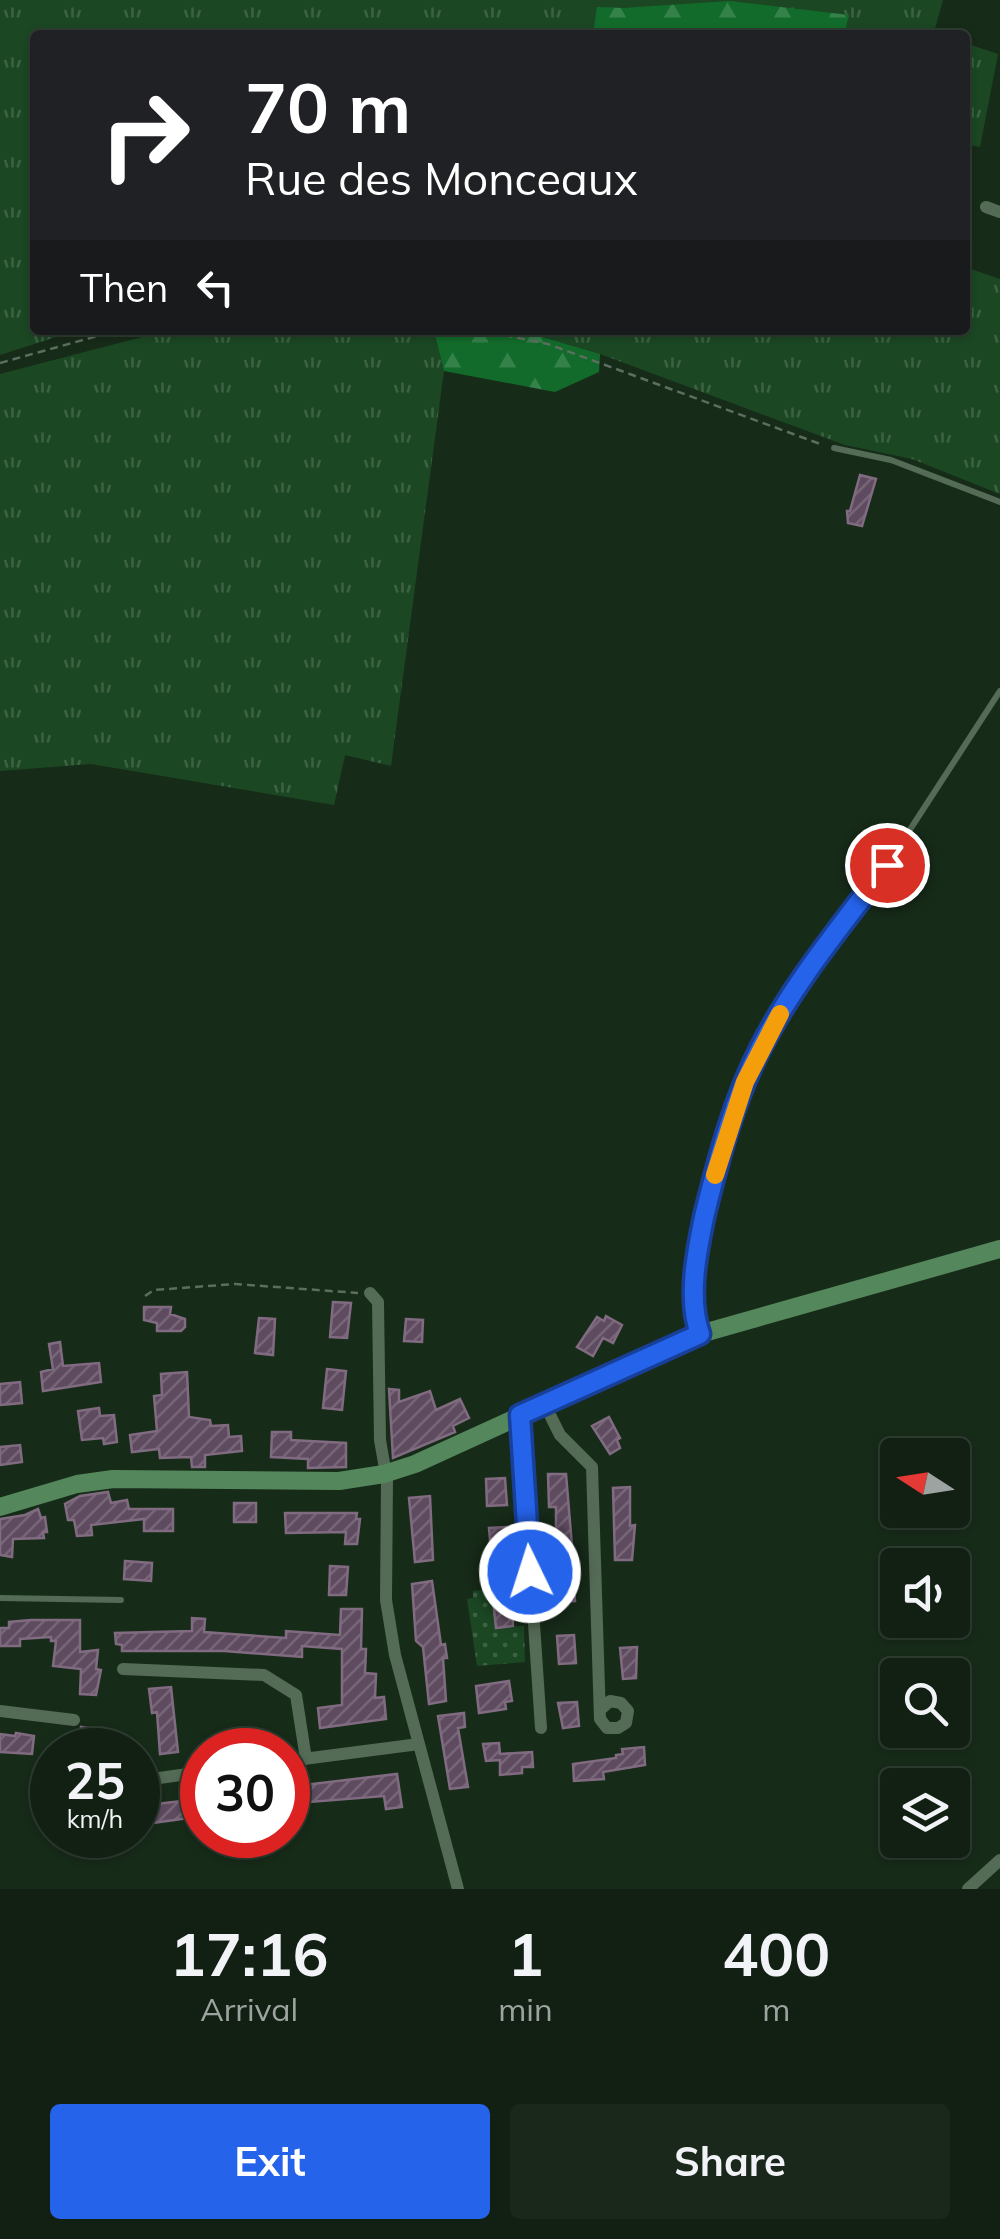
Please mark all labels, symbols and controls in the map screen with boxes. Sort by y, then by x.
text: 70 m [245,63,411,151]
icon: right [80,70,210,200]
text: Rue des Monceaux [245,150,638,206]
icon: left [188,260,243,315]
text: Then [80,264,168,312]
pin [845,823,930,908]
icon: arrive [860,838,915,893]
north arrow [880,1438,970,1528]
map controls [880,1438,970,1858]
position arrow [478,1520,582,1624]
button: sound [880,1548,970,1638]
button: search [880,1658,970,1748]
speed limit sign: 30 [180,1728,310,1858]
text: 25 [65,1749,125,1812]
button: layers [880,1768,970,1858]
text: km/h [67,1803,123,1834]
text: 17:16 [170,1916,329,1991]
text: 1 [507,1916,543,1991]
text: 400 [722,1916,830,1991]
text: Arrival [200,1989,298,2029]
text: min [498,1989,553,2029]
text: m [762,1989,790,2029]
button: Exit [50,2104,490,2219]
button: Share [510,2104,950,2219]

